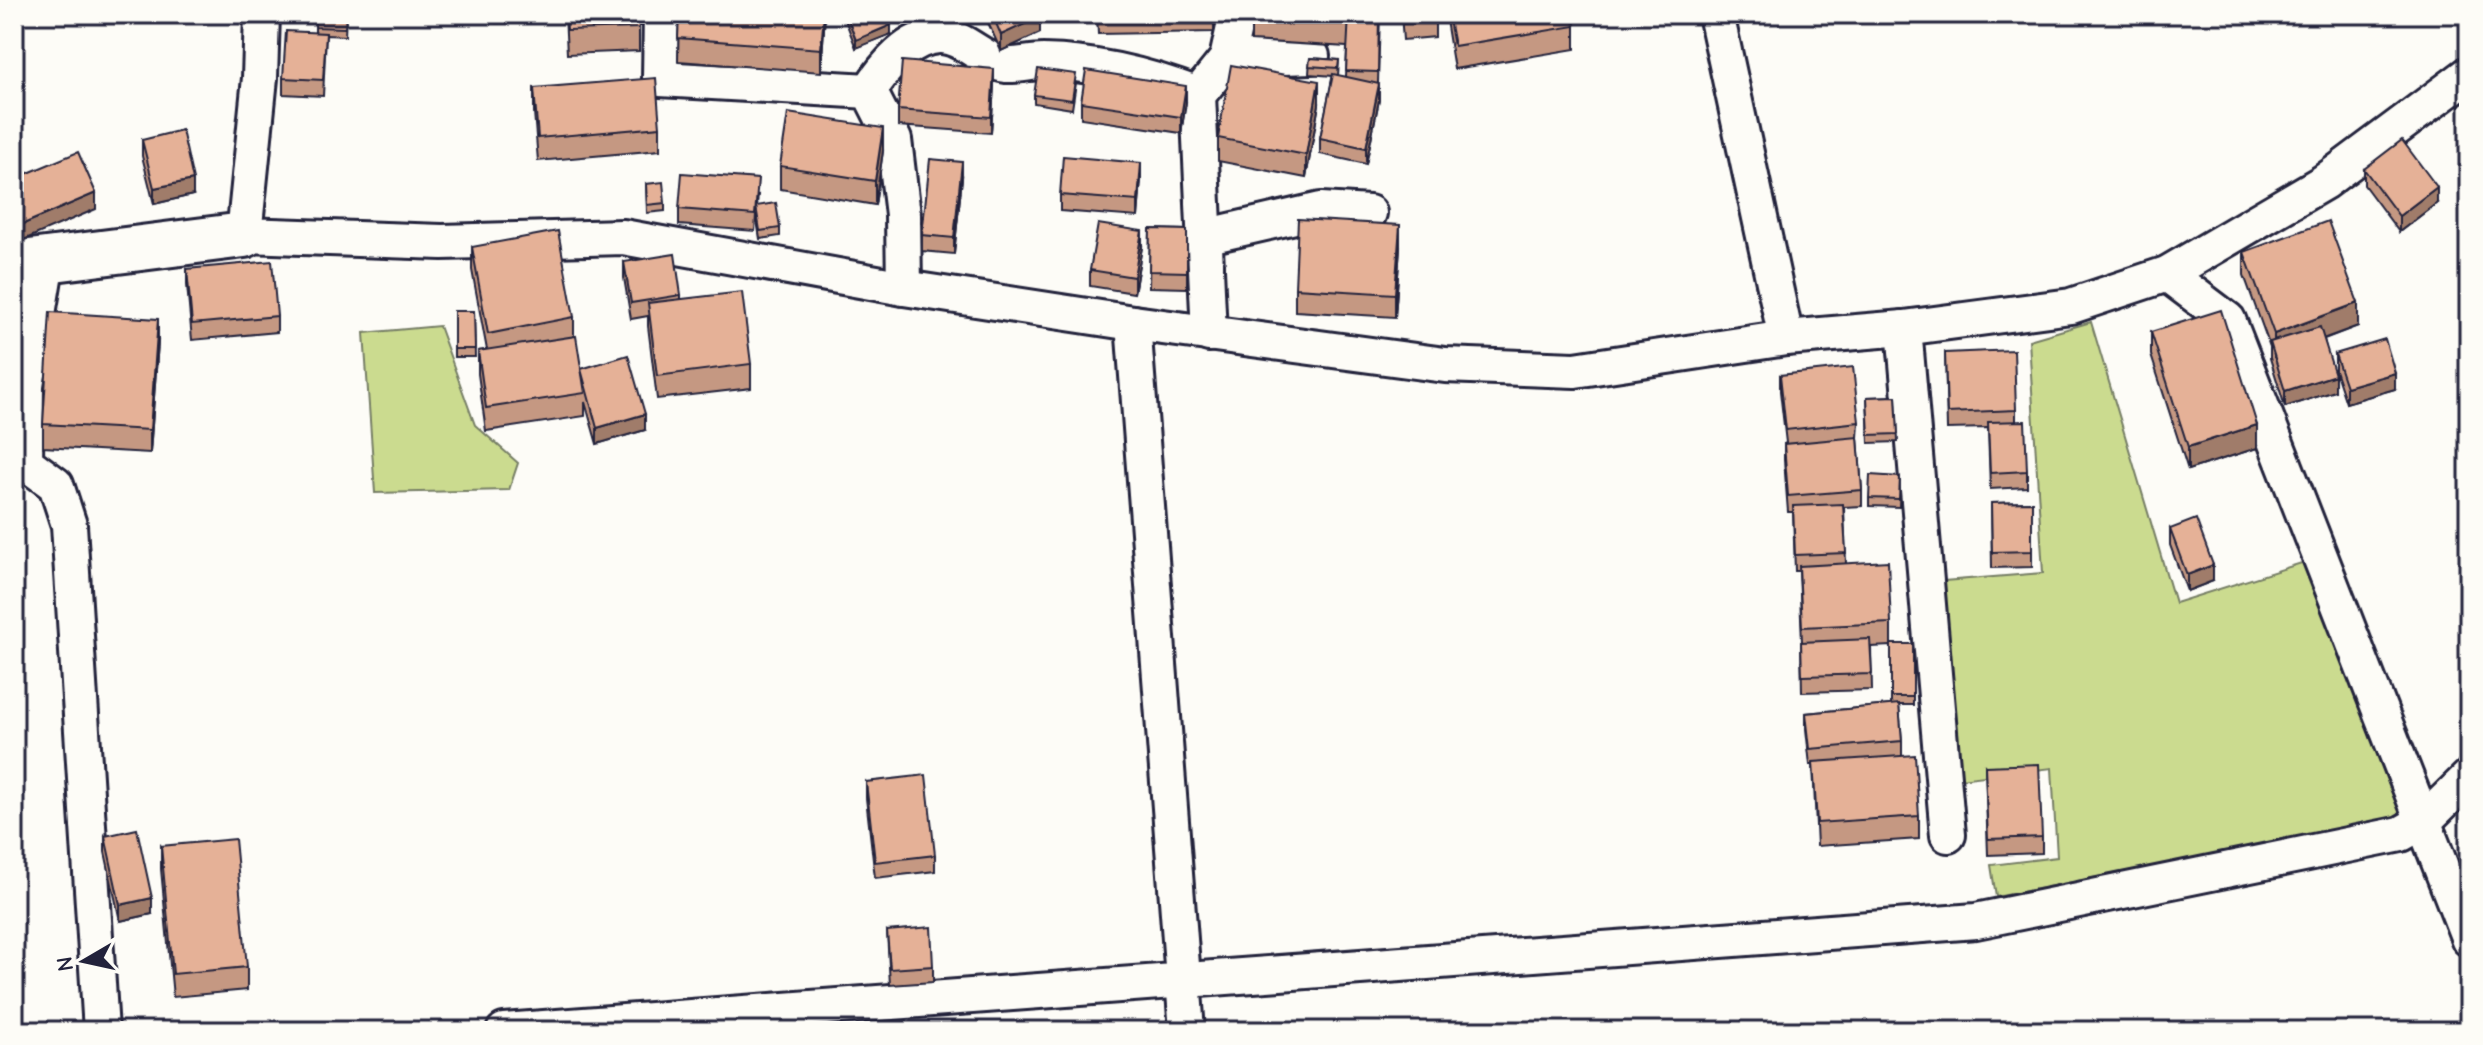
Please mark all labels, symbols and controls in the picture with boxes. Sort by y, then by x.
north arrow [44,921,124,1001]
text: N [51,955,79,973]

